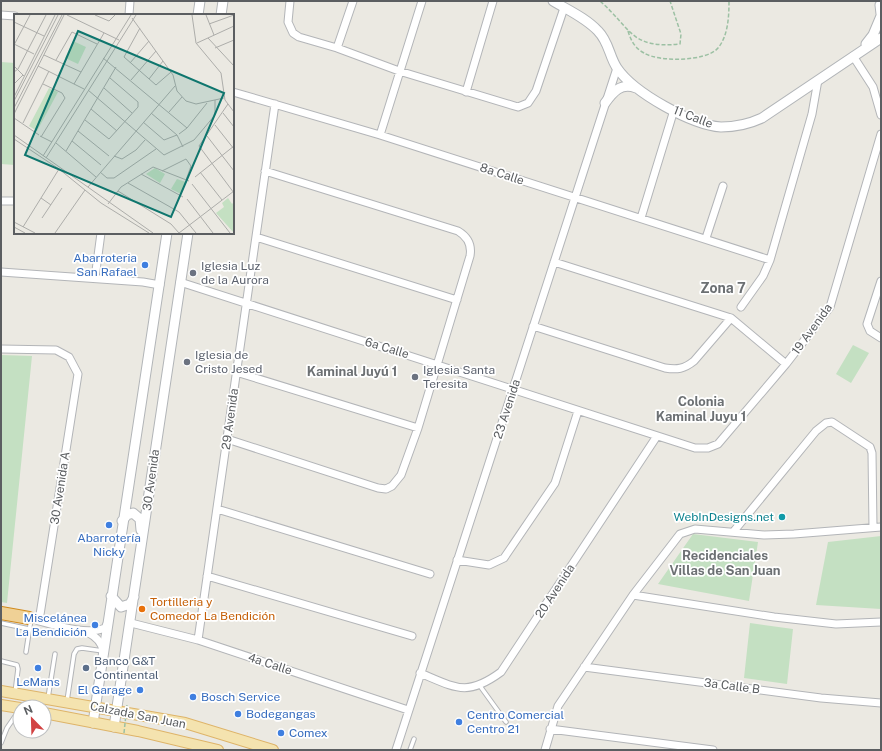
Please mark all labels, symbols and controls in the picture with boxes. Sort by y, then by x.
inset map [14,14,234,234]
street label: 11 Calle [671,103,715,131]
street label: 8a Calle [478,160,526,188]
place label: Abarroteria San Rafael [73,251,137,279]
place label: Iglesia Luz de la Aurora [201,259,269,287]
marker: Abarroteria San Rafael [140,260,150,270]
marker: Iglesia Luz de la Aurora [188,268,198,278]
district label: Zona 7 [700,280,746,296]
street label: 19 Avenida [789,301,835,357]
street label: 6a Calle [363,335,411,361]
place label: Iglesia de Cristo Jesed [195,348,262,376]
marker: Iglesia de Cristo Jesed [182,357,192,367]
place label: Iglesia Santa Teresita [423,363,495,391]
district label: Kaminal Juyú 1 [307,364,397,379]
marker: Iglesia Santa Teresita [410,372,420,382]
street label: 23 Avenida [491,377,523,441]
street label: 29 Avenida [219,387,241,451]
district label: Colonia Kaminal Juyu 1 [656,394,746,424]
street label: 30 Avenida [140,448,162,512]
street label: 30 Avenida A [47,450,73,525]
place label: WebInDesigns.net [674,510,774,524]
marker: WebInDesigns.net [777,512,787,522]
marker: Abarrotería Nicky [104,520,114,530]
place label: Abarrotería Nicky [77,531,141,559]
district label: Recidenciales Villas de San Juan [669,548,781,578]
street label: 20 Avenida [532,561,578,621]
place label: Tortilleria y Comedor La Bendición [150,595,275,623]
marker: Tortilleria y Comedor La Bendición [137,604,147,614]
place label: Miscelánea La Bendición [16,611,87,639]
marker: Miscelánea La Bendición [90,620,100,630]
street label: 4a Calle [246,650,294,678]
place label: Banco G&T Continental [94,654,159,682]
marker: LeMans [33,663,43,673]
marker: Banco G&T Continental [81,663,91,673]
place label: LeMans [16,675,60,689]
street label: 3a Calle B [703,676,761,696]
place label: El Garage [78,683,132,697]
marker: El Garage [135,685,145,695]
place label: Bosch Service [201,690,280,704]
marker: Bosch Service [188,692,198,702]
north arrow [12,699,52,739]
street label: Calzada San Juan [89,699,187,731]
text: N [22,703,34,717]
place label: Bodegangas [246,707,316,721]
place label: Centro Comercial Centro 21 [467,708,564,736]
marker: Bodegangas [233,709,243,719]
marker: Centro Comercial Centro 21 [454,717,464,727]
place label: Comex [289,726,328,740]
marker: Comex [276,728,286,738]

